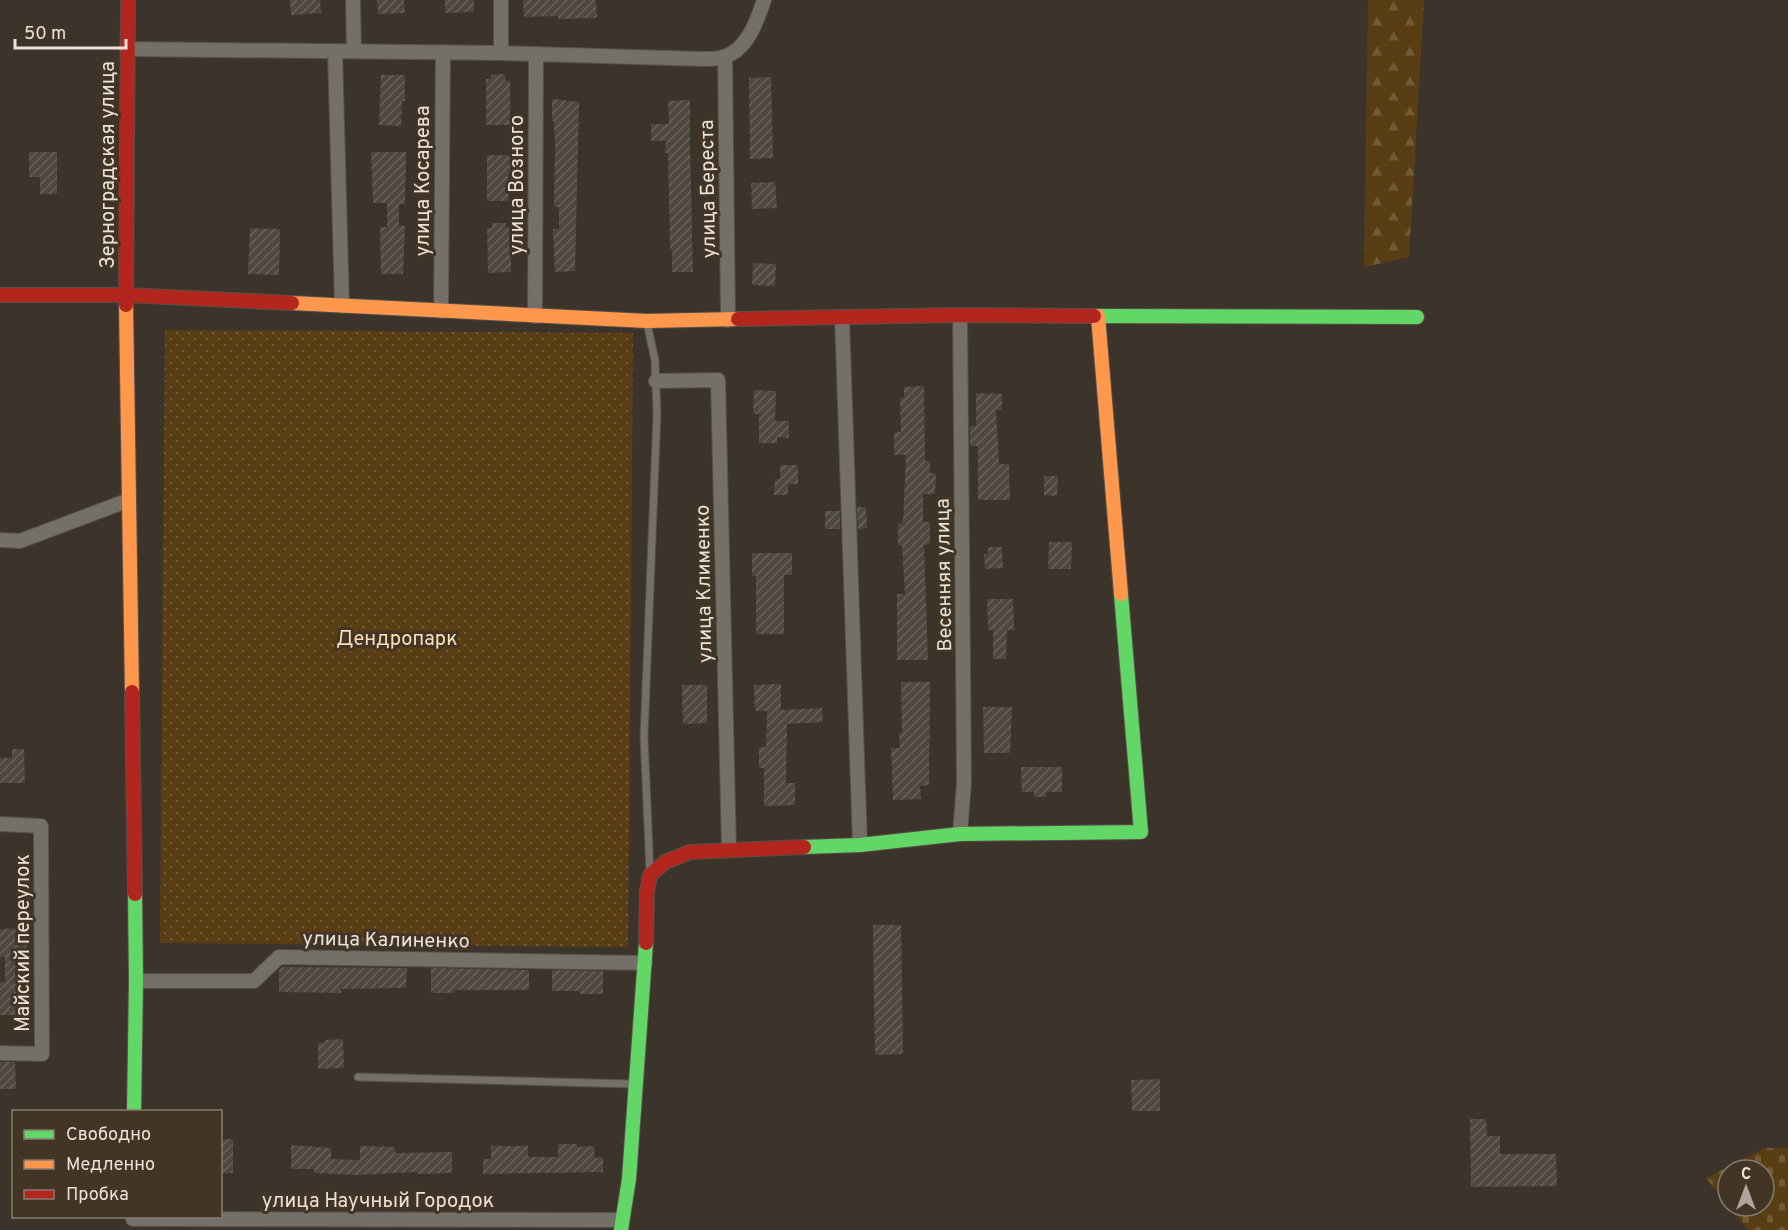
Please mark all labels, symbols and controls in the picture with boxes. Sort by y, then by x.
scale bar [15,12,126,50]
text: 50 m [24,23,66,46]
street label: Зерноградская улица [96,61,122,269]
street label: улица Косарева [411,105,437,257]
street label: улица Возного [505,115,531,255]
street label: улица Береста [695,119,723,259]
street label: Весенняя улица [931,498,959,652]
street label: улица Клименко [691,505,719,663]
park label: Дендропарк [336,627,458,653]
street label: Майский переулок [11,854,37,1032]
street label: улица Калиненко [302,927,470,955]
legend [12,1110,222,1218]
text: Свободно [66,1124,151,1147]
text: Медленно [66,1154,155,1177]
north arrow [1716,1158,1776,1218]
text: С [1741,1165,1751,1185]
text: Пробка [66,1184,129,1207]
street label: улица Научный Городок [262,1189,494,1215]

